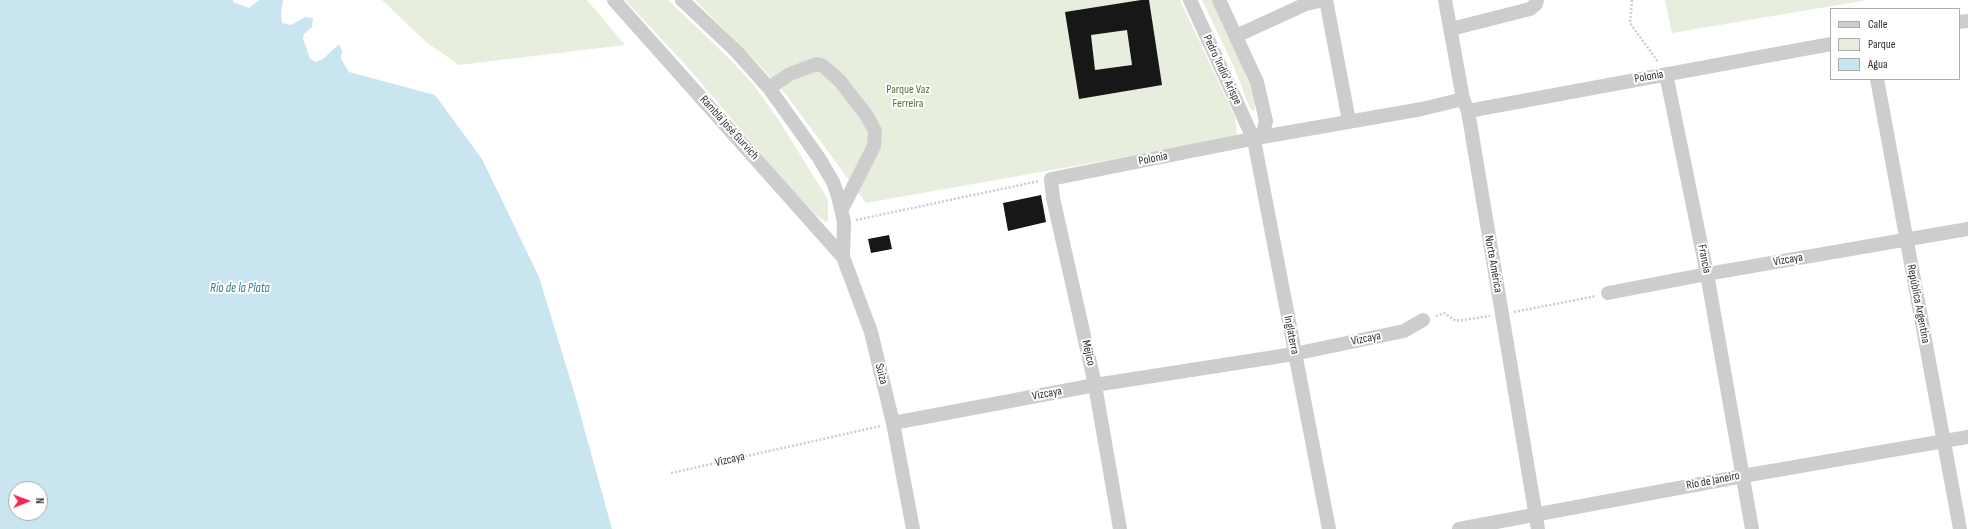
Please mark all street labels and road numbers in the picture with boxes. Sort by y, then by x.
street label: Pedro 'indio' Arispe [1200,33,1244,107]
street label: Polonia [1633,67,1665,87]
street label: Rambla José Gurvich [696,93,762,163]
street label: Polonia [1137,149,1169,169]
street label: Norte América [1481,234,1505,294]
street label: Francia [1694,243,1714,275]
street label: Vizcaya [1772,250,1804,270]
street label: República Argentina [1903,263,1933,345]
street label: Inglaterra [1280,315,1302,355]
street label: Vizcaya [1350,329,1382,349]
street label: Méjico [1078,339,1098,367]
street label: Suiza [871,362,891,386]
street label: Vizcaya [1031,384,1063,404]
street label: Vizcaya [714,450,746,470]
street label: Río de Janeiro [1685,469,1741,493]

